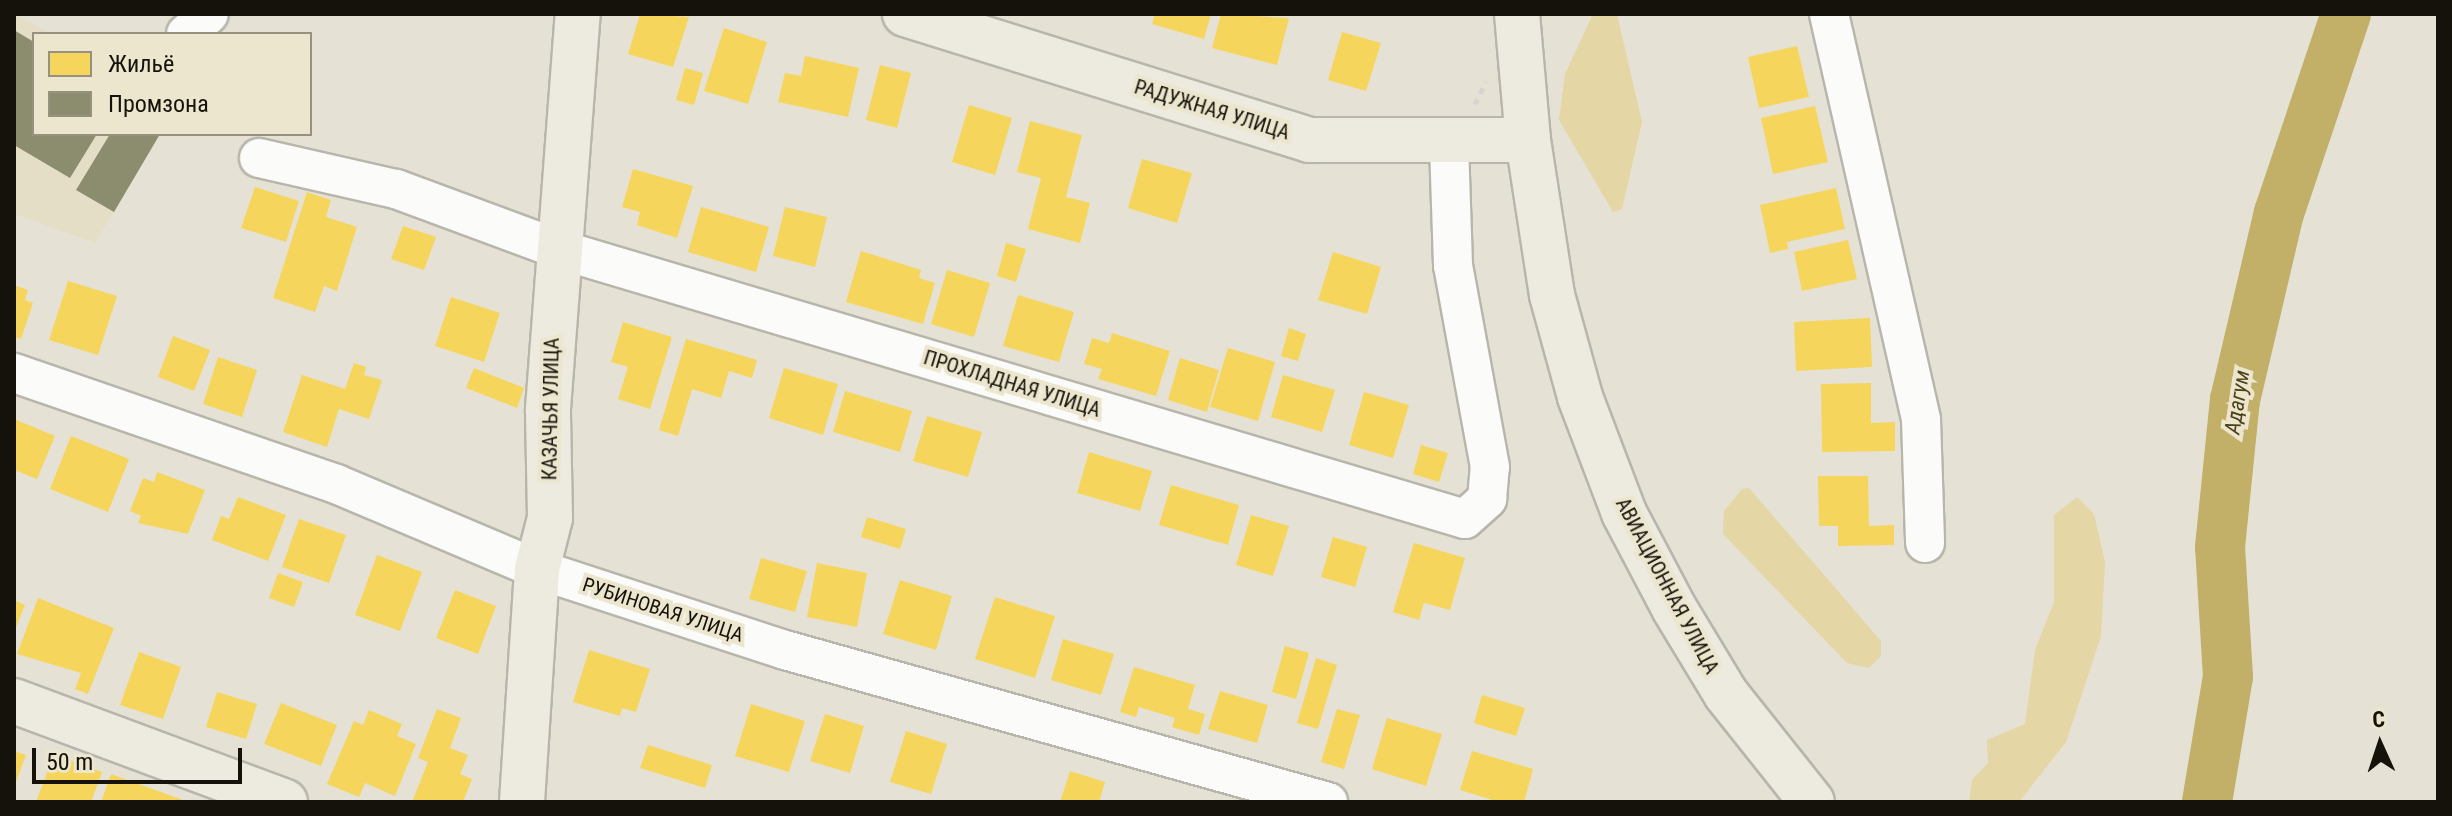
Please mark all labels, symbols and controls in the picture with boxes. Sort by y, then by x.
legend [32,32,312,136]
text: Жильё [108,50,174,78]
street label: РАДУЖНАЯ УЛИЦА [1131,75,1293,145]
text: Промзона [108,90,209,118]
street label: КАЗАЧЬЯ УЛИЦА [538,337,564,481]
street label: ПРОХЛАДНАЯ УЛИЦА [921,346,1103,422]
water label: Адагум [2219,368,2255,436]
street label: АВИАЦИОННАЯ УЛИЦА [1610,494,1724,678]
street label: РУБИНОВАЯ УЛИЦА [580,573,746,647]
north arrow [2340,704,2420,784]
text: С [2372,707,2386,732]
scale bar [36,732,246,782]
text: 50 m [46,748,93,776]

